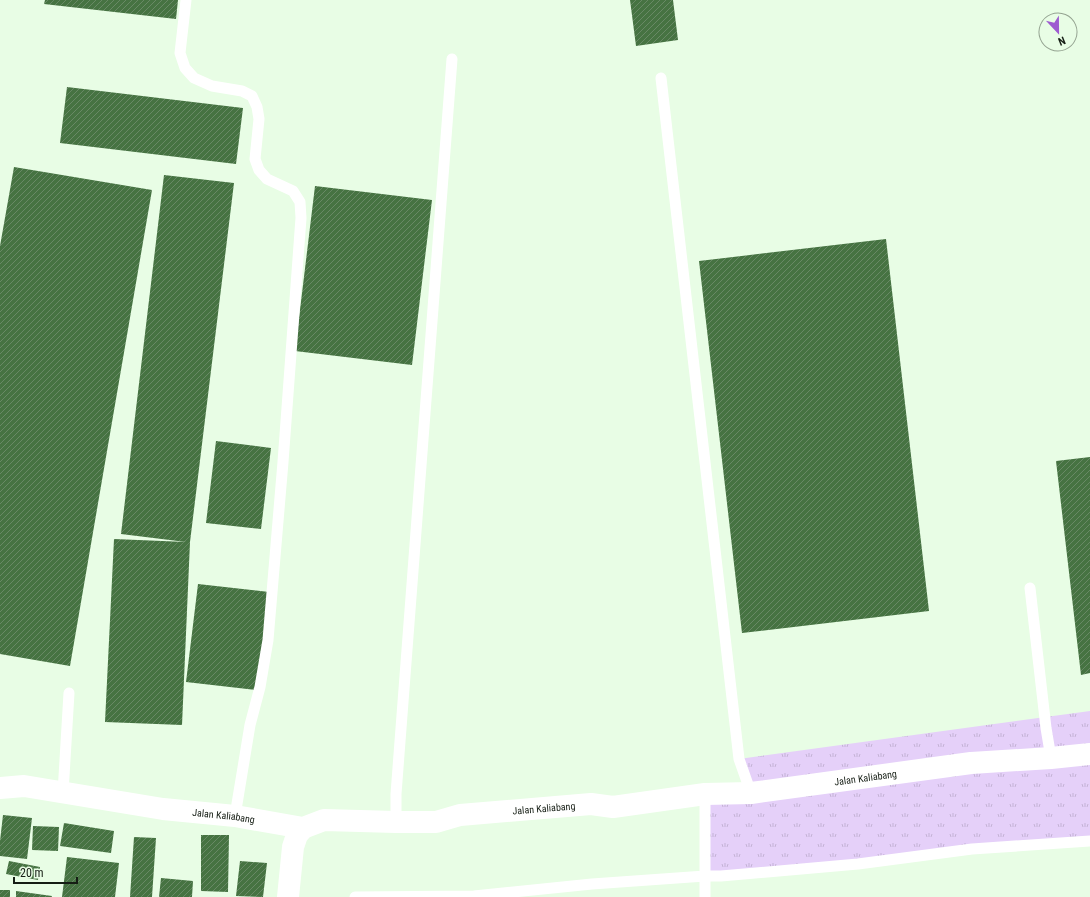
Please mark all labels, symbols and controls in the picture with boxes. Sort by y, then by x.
north arrow [1038,12,1078,52]
text: N [1056,34,1067,48]
street label: Jalan Kaliabang [834,768,898,787]
street label: Jalan Kaliabang [512,800,576,816]
street label: Jalan Kaliabang [192,806,256,825]
scale bar [14,859,77,885]
text: 20 m [20,866,44,880]

